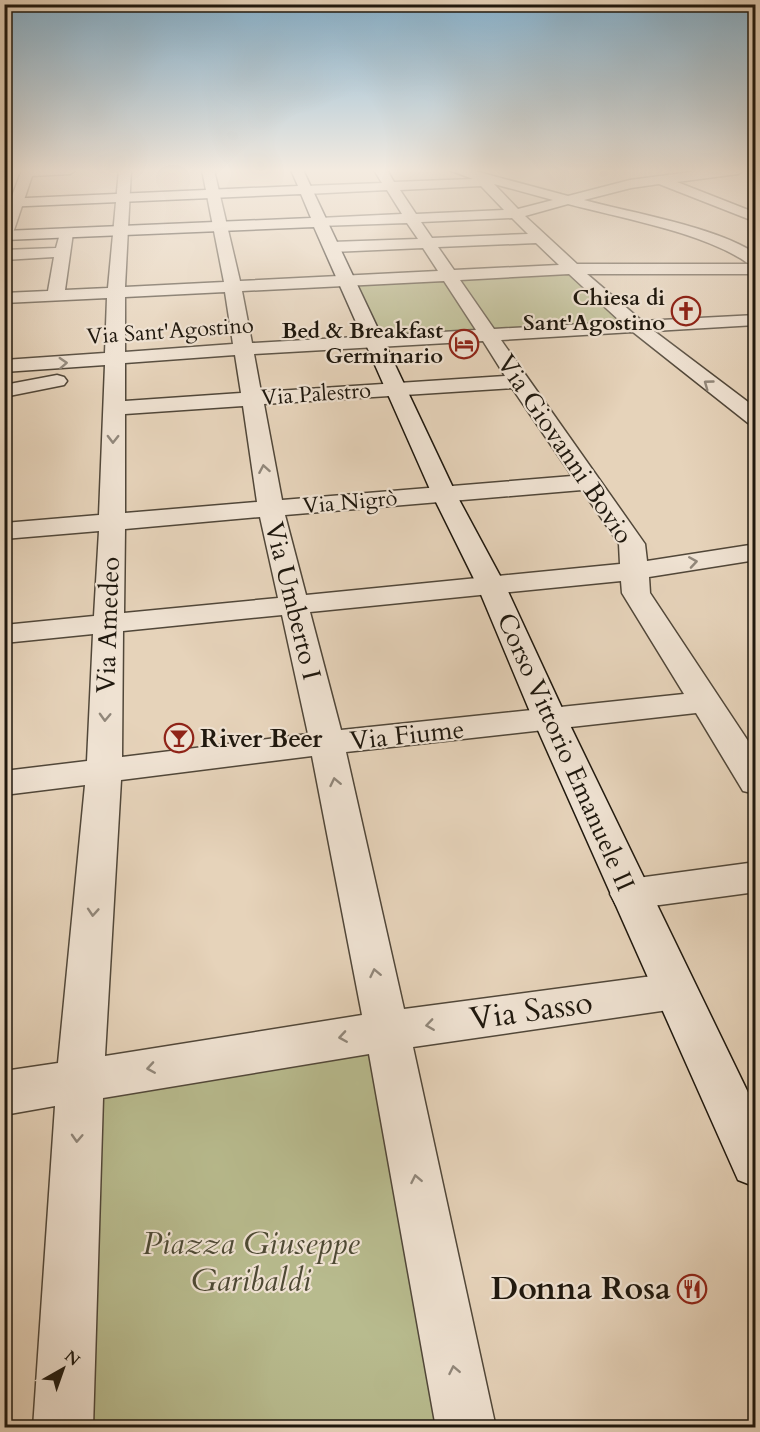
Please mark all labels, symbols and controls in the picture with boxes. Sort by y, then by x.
place label: Chiesa di Sant'Agostino [523,283,665,338]
church icon: Chiesa di Sant'Agostino [670,295,702,327]
street label: Via Sant'Agostino [85,310,255,352]
place label: Bed & Breakfast Germinario [282,316,443,371]
hotel icon: Bed & Breakfast Germinario [448,328,480,360]
street label: Via Giovanni Bovio [489,348,641,550]
one-way arrow [58,356,67,369]
street label: Via Palestro [260,375,372,413]
one-way arrow [703,380,714,391]
one-way arrow [107,434,120,443]
one-way arrow [258,465,271,475]
street label: Via Nigrò [301,483,399,521]
street label: Via Umberto I [257,519,329,683]
street label: Via Amedeo [88,556,128,694]
one-way arrow [688,556,698,569]
street label: Corso Vittorio Emanuele II [489,607,643,897]
street label: Via Fiume [348,712,466,758]
one-way arrow [99,713,112,722]
place label: River Beer [200,721,323,756]
bar icon: River Beer [163,722,195,754]
one-way arrow [329,778,342,788]
one-way arrow [87,907,100,916]
one-way arrow [369,969,382,979]
street label: Via Sasso [467,981,595,1041]
one-way arrow [425,1018,434,1030]
one-way arrow [339,1031,348,1043]
one-way arrow [146,1062,156,1074]
one-way arrow [71,1134,84,1143]
one-way arrow [410,1174,423,1184]
park label: Piazza Giuseppe Garibaldi [142,1222,360,1303]
place label: Donna Rosa [491,1267,671,1311]
restaurant icon: Donna Rosa [676,1273,708,1305]
north arrow [33,1339,93,1399]
text: N [60,1345,84,1371]
one-way arrow [448,1365,461,1375]

